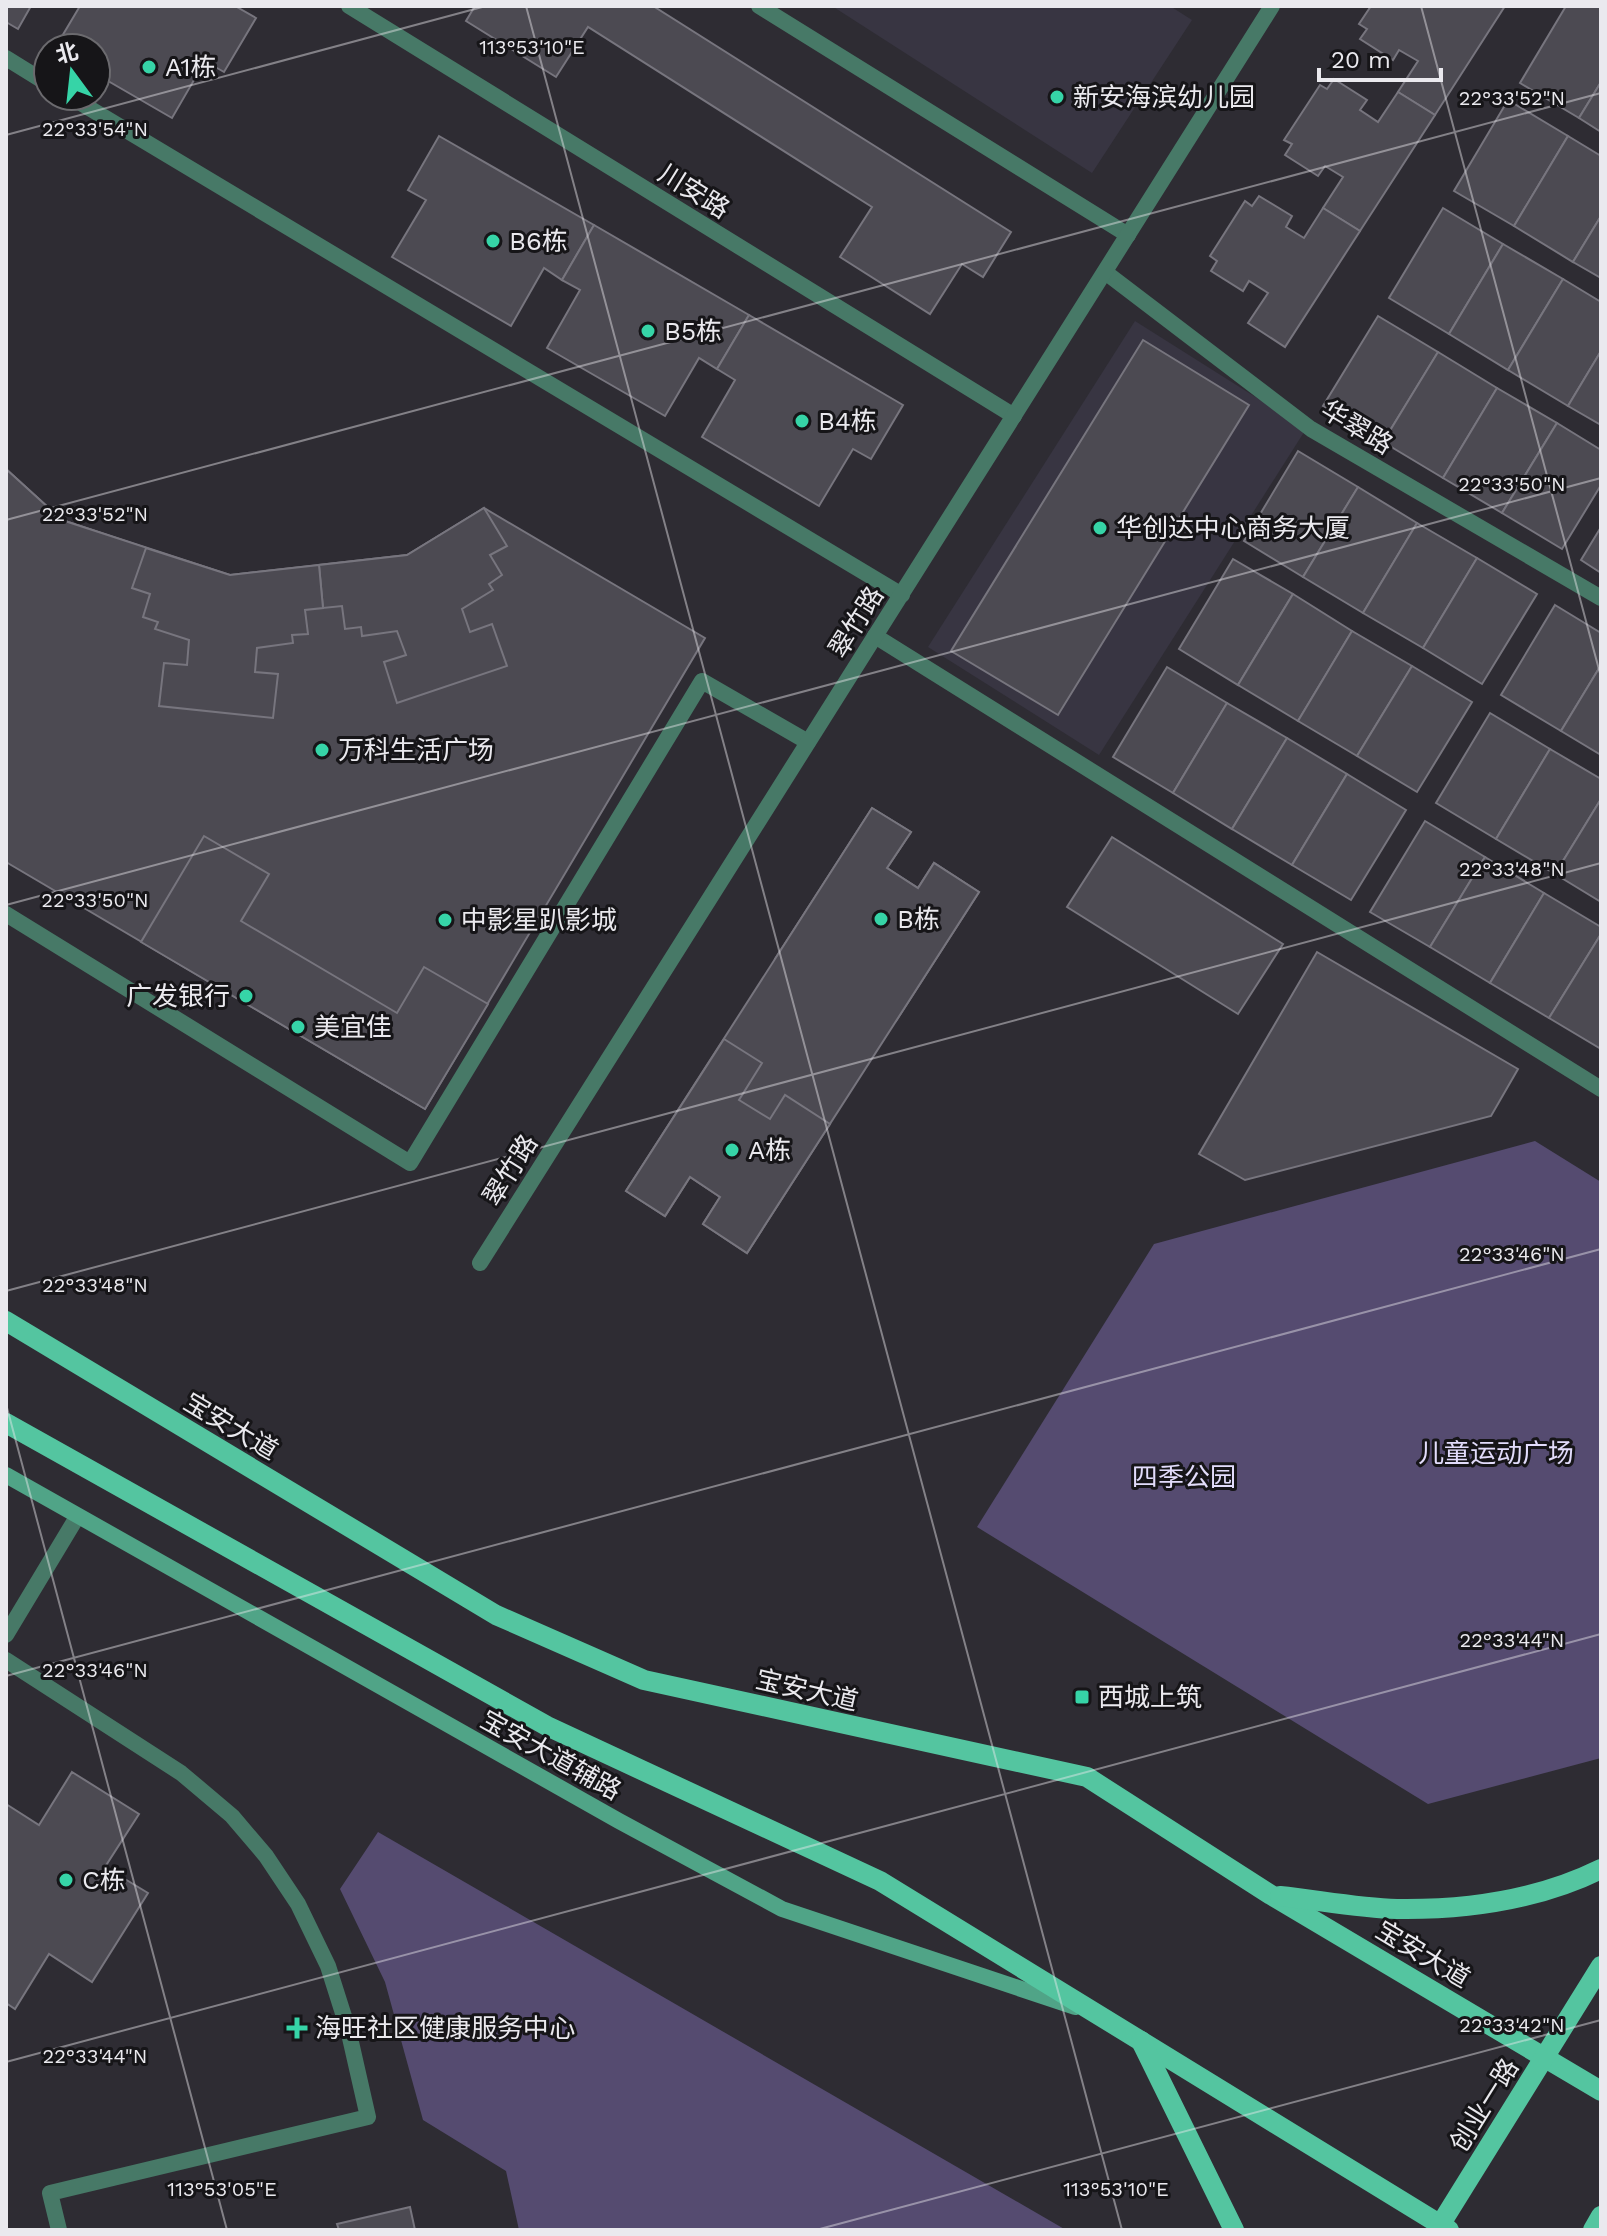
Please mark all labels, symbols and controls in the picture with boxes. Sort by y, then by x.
north arrow [32,32,112,112]
scale bar [1319,32,1441,82]
text: 113°53'10"E [479,35,585,59]
text: 北 [53,38,81,68]
text: 20 m [1331,46,1391,74]
place label: A1栋 [165,52,217,82]
marker: A1栋 [140,58,158,76]
place label: 新安海滨幼儿园 [1073,82,1255,112]
text: 22°33'52"N [1459,86,1565,110]
marker: 新安海滨幼儿园 [1048,88,1066,106]
text: 22°33'54"N [42,117,148,141]
street label: 川安路 [653,158,735,224]
place label: B6栋 [509,226,568,256]
marker: B6栋 [484,232,502,250]
place label: B5栋 [664,316,722,346]
marker: B5栋 [639,322,657,340]
street label: 华翠路 [1316,394,1398,460]
place label: B4栋 [818,406,877,436]
marker: B4栋 [793,412,811,430]
text: 22°33'50"N [1458,472,1566,496]
text: 22°33'52"N [42,502,148,526]
place label: 华创达中心商务大厦 [1116,513,1350,543]
marker: 华创达中心商务大厦 [1091,519,1109,537]
street label: 翠竹路 [823,581,889,663]
place label: 万科生活广场 [338,735,494,765]
marker: 万科生活广场 [313,741,331,759]
text: 22°33'48"N [1459,857,1565,881]
text: 22°33'50"N [41,888,149,912]
place label: B栋 [897,904,940,934]
place label: 中影星趴影城 [461,905,617,935]
marker: B栋 [872,910,890,928]
marker: 中影星趴影城 [436,911,454,929]
place label: 广发银行 [126,981,230,1011]
marker: 广发银行 [237,987,255,1005]
place label: 美宜佳 [314,1012,392,1042]
marker: 美宜佳 [289,1018,307,1036]
street label: 翠竹路 [477,1129,543,1211]
place label: A栋 [748,1135,791,1165]
marker: A栋 [723,1141,741,1159]
text: 22°33'46"N [1459,1242,1565,1266]
text: 22°33'48"N [42,1273,148,1297]
street label: 宝安大道 [179,1386,283,1466]
park label: 儿童运动广场 [1418,1438,1574,1468]
park label: 四季公园 [1132,1462,1236,1492]
text: 22°33'44"N [1460,1628,1564,1652]
text: 22°33'46"N [42,1658,148,1682]
street label: 宝安大道 [753,1664,861,1716]
place label: 西城上筑 [1098,1682,1202,1712]
marker: 西城上筑 [1073,1688,1091,1706]
street label: 宝安大道辅路 [476,1704,626,1806]
place label: C栋 [82,1865,126,1895]
marker: C栋 [57,1871,75,1889]
street label: 宝安大道 [1371,1914,1475,1994]
place label: 海旺社区健康服务中心 [315,2013,575,2043]
text: 22°33'42"N [1459,2013,1565,2037]
marker: 海旺社区健康服务中心 [286,2017,308,2039]
text: 22°33'44"N [43,2044,147,2068]
street label: 创业一路 [1444,2053,1524,2157]
text: 113°53'05"E [167,2177,277,2201]
text: 113°53'10"E [1063,2177,1169,2201]

